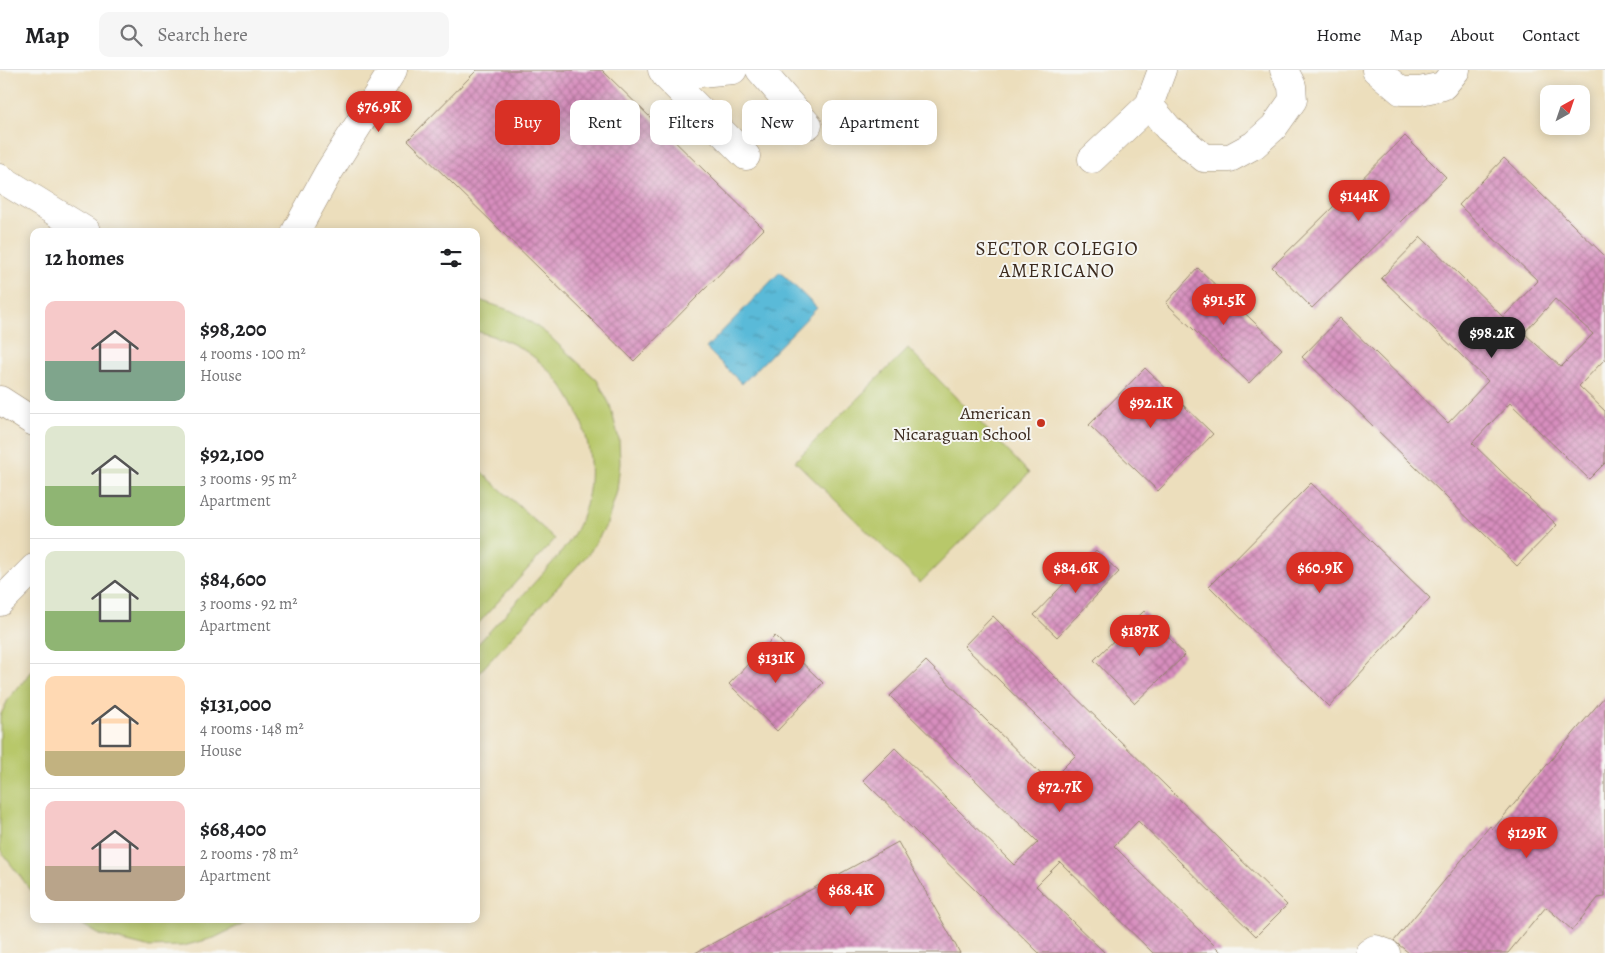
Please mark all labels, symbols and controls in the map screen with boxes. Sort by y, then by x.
search box [99,12,449,57]
text: Map [25,19,69,51]
icon: search [117,21,145,49]
text: Search here [157,22,248,48]
text: Home [1316,23,1361,47]
text: Map [1389,23,1422,47]
text: About [1450,23,1494,47]
text: Contact [1522,23,1580,47]
north arrow [1540,85,1590,135]
map controls [1540,85,1590,135]
pin: $76.9K [338,90,420,133]
text: $76.9K [357,96,401,118]
chip: Buy [495,100,560,145]
chip: Rent [570,100,640,145]
chip: Filters [650,100,732,145]
chip: New [742,100,812,145]
chip: Apartment [822,100,937,145]
pin: $144K [1324,180,1394,222]
text: $144K [1340,185,1378,207]
district label: SECTOR COLEGIO AMERICANO [975,236,1139,284]
text: 12 homes [45,244,124,272]
icon: filters [437,244,465,272]
pin: $91.5K [1183,284,1265,326]
text: $91.5K [1203,289,1245,311]
text: $98,200 [200,315,267,343]
pin: $98.2K [1451,316,1533,359]
icon: home [85,321,145,381]
text: $98.2K [1469,322,1515,344]
text: 4 rooms · 100 m² [200,343,306,365]
text: House [200,365,242,387]
pin: $92.1K [1110,386,1192,429]
text: $92.1K [1129,392,1173,414]
place label: American Nicaraguan School [893,401,1032,446]
marker: American Nicaraguan School [1035,417,1047,429]
text: $92,100 [200,440,264,468]
icon: home [85,446,145,506]
text: 3 rooms · 95 m² [200,468,297,490]
text: Apartment [200,490,271,512]
pin: $84.6K [1035,552,1117,594]
pin: $60.9K [1279,552,1361,594]
text: $84.6K [1053,557,1099,579]
text: $60.9K [1297,557,1343,579]
text: $84,600 [200,565,266,593]
icon: home [85,571,145,631]
text: 3 rooms · 92 m² [200,593,298,615]
pin: $187K [1105,614,1175,657]
text: Apartment [200,615,271,637]
text: $187K [1121,620,1159,642]
pin: $131K [741,642,811,684]
text: $131K [758,647,794,669]
text: $131,000 [200,690,271,718]
icon: home [85,696,145,756]
text: 4 rooms · 148 m² [200,718,304,740]
text: House [200,740,242,762]
pin: $72.7K [1019,770,1101,813]
text: $72.7K [1038,776,1082,798]
text: $68,400 [200,815,266,843]
pin: $129K [1492,816,1562,859]
icon: home [85,821,145,881]
text: $129K [1508,822,1546,844]
text: 2 rooms · 78 m² [200,843,298,865]
text: Apartment [200,865,271,887]
pin: $68.4K [810,874,892,916]
text: $68.4K [828,879,874,901]

